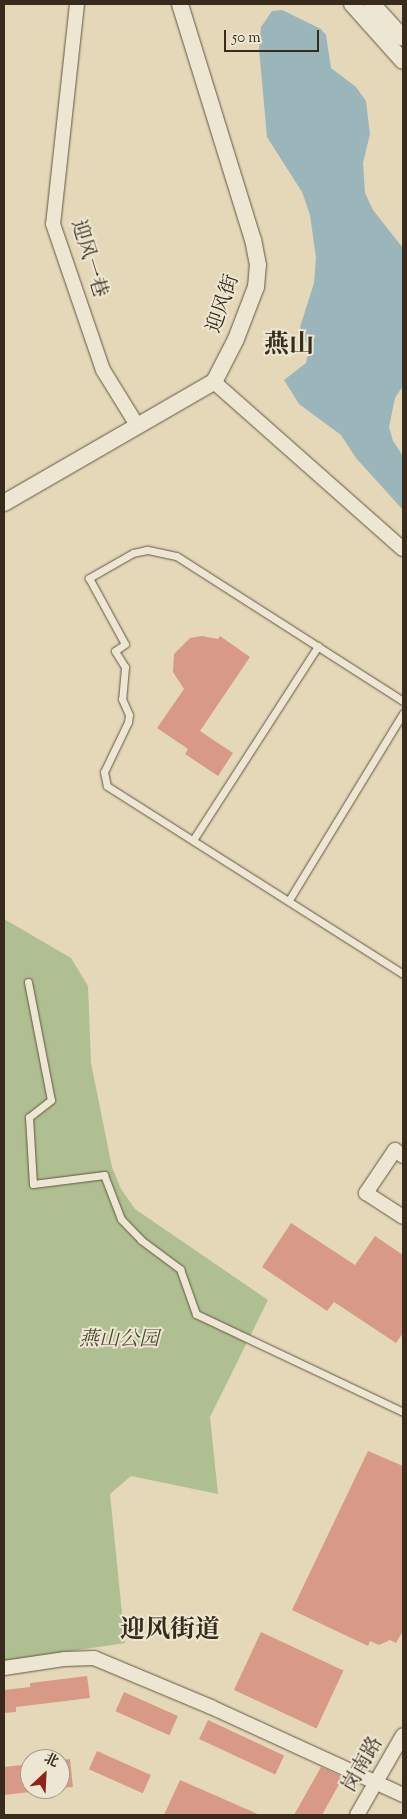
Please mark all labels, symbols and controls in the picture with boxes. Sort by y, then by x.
scale bar [227,20,322,52]
text: 50 m [232,28,261,49]
street label: 迎风一巷 [65,217,111,301]
street label: 迎风街 [203,272,245,336]
district label: 燕山 [264,331,314,361]
park label: 燕山公园 [79,1328,159,1352]
district label: 迎风街道 [120,1616,220,1646]
street label: 岗南路 [338,1733,388,1797]
north arrow [20,1749,70,1799]
text: 北 [40,1749,61,1773]

